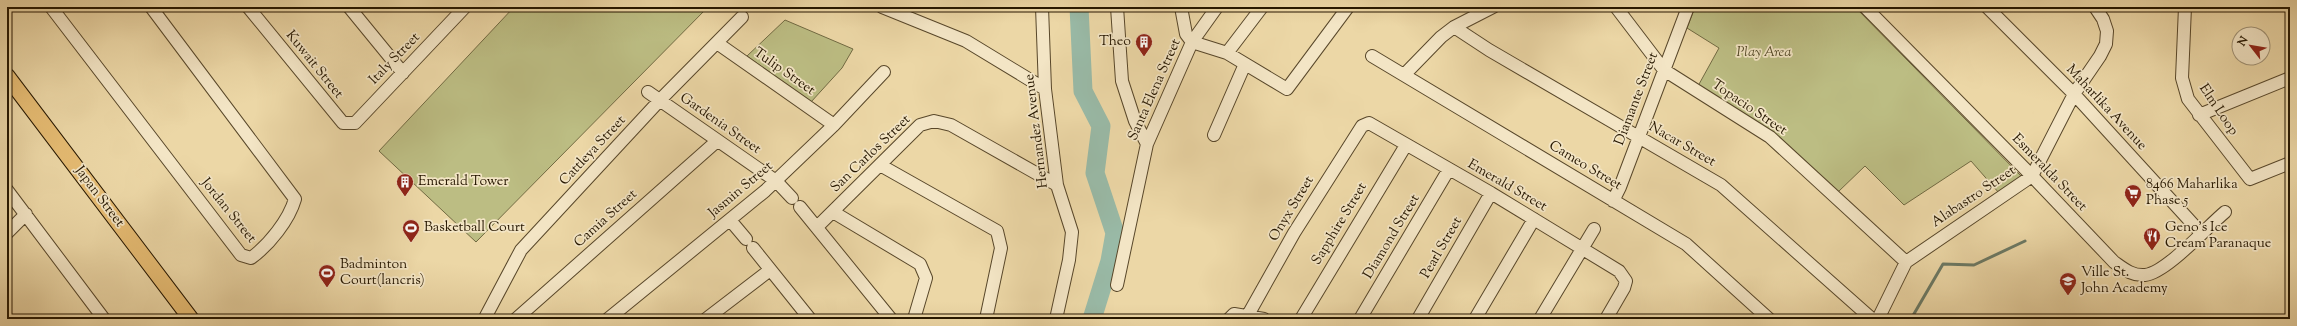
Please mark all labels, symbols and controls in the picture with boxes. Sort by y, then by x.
north arrow [2231,26,2271,66]
street label: Kuwait Street [280,27,348,104]
street label: Italy Street [365,28,425,90]
place label: Theo [1099,32,1131,52]
building icon: Theo [1134,32,1154,57]
text: N [2234,33,2253,50]
street label: Santa Elena Street [1124,36,1187,144]
street label: Tulip Street [749,43,819,101]
park label: Play Area [1737,43,1791,63]
street label: Diamante Street [1610,49,1664,148]
street label: Maharlika Avenue [2061,61,2151,155]
street label: Hernandez Avenue [1020,73,1054,189]
street label: Topacio Street [1707,75,1791,141]
street label: Elm Loop [2193,80,2243,140]
street label: Gardenia Street [675,89,765,160]
street label: San Carlos Street [826,110,916,198]
street label: Cattleya Street [555,111,631,191]
street label: Nacar Street [1645,118,1719,172]
street label: Esmeralda Street [2007,130,2091,216]
street label: Cameo Street [1545,136,1626,196]
street label: Emerald Street [1463,155,1551,217]
street label: Jasmin Street [704,157,778,224]
street label: Japan Street [69,161,129,232]
street label: Alabastro Street [1928,161,2020,233]
building icon: Emerald Tower [395,172,415,197]
place label: Emerald Tower [418,172,509,192]
street label: Onyx Street [1265,172,1320,246]
street label: Jordan Street [195,173,261,248]
place label: 8466 Maharlika Phase 5 [2146,175,2238,211]
street label: Sapphire Street [1307,179,1373,269]
supermarket icon: 8466 Maharlika Phase 5 [2123,183,2143,208]
street label: Camia Street [570,185,642,253]
street label: Diamond Street [1359,191,1425,283]
street label: Pearl Street [1416,213,1468,283]
sports icon: Basketball Court [401,218,421,243]
place label: Basketball Court [424,218,525,238]
place label: Geno’s Ice Cream Paranaque [2165,218,2271,254]
restaurant icon: Geno’s Ice Cream Paranaque [2142,226,2162,251]
place label: Badminton Court(lancris) [340,255,425,291]
sports icon: Badminton Court(lancris) [317,263,337,288]
place label: Ville St. John Academy [2080,263,2168,299]
school or university icon: Ville St. John Academy [2058,271,2078,296]

